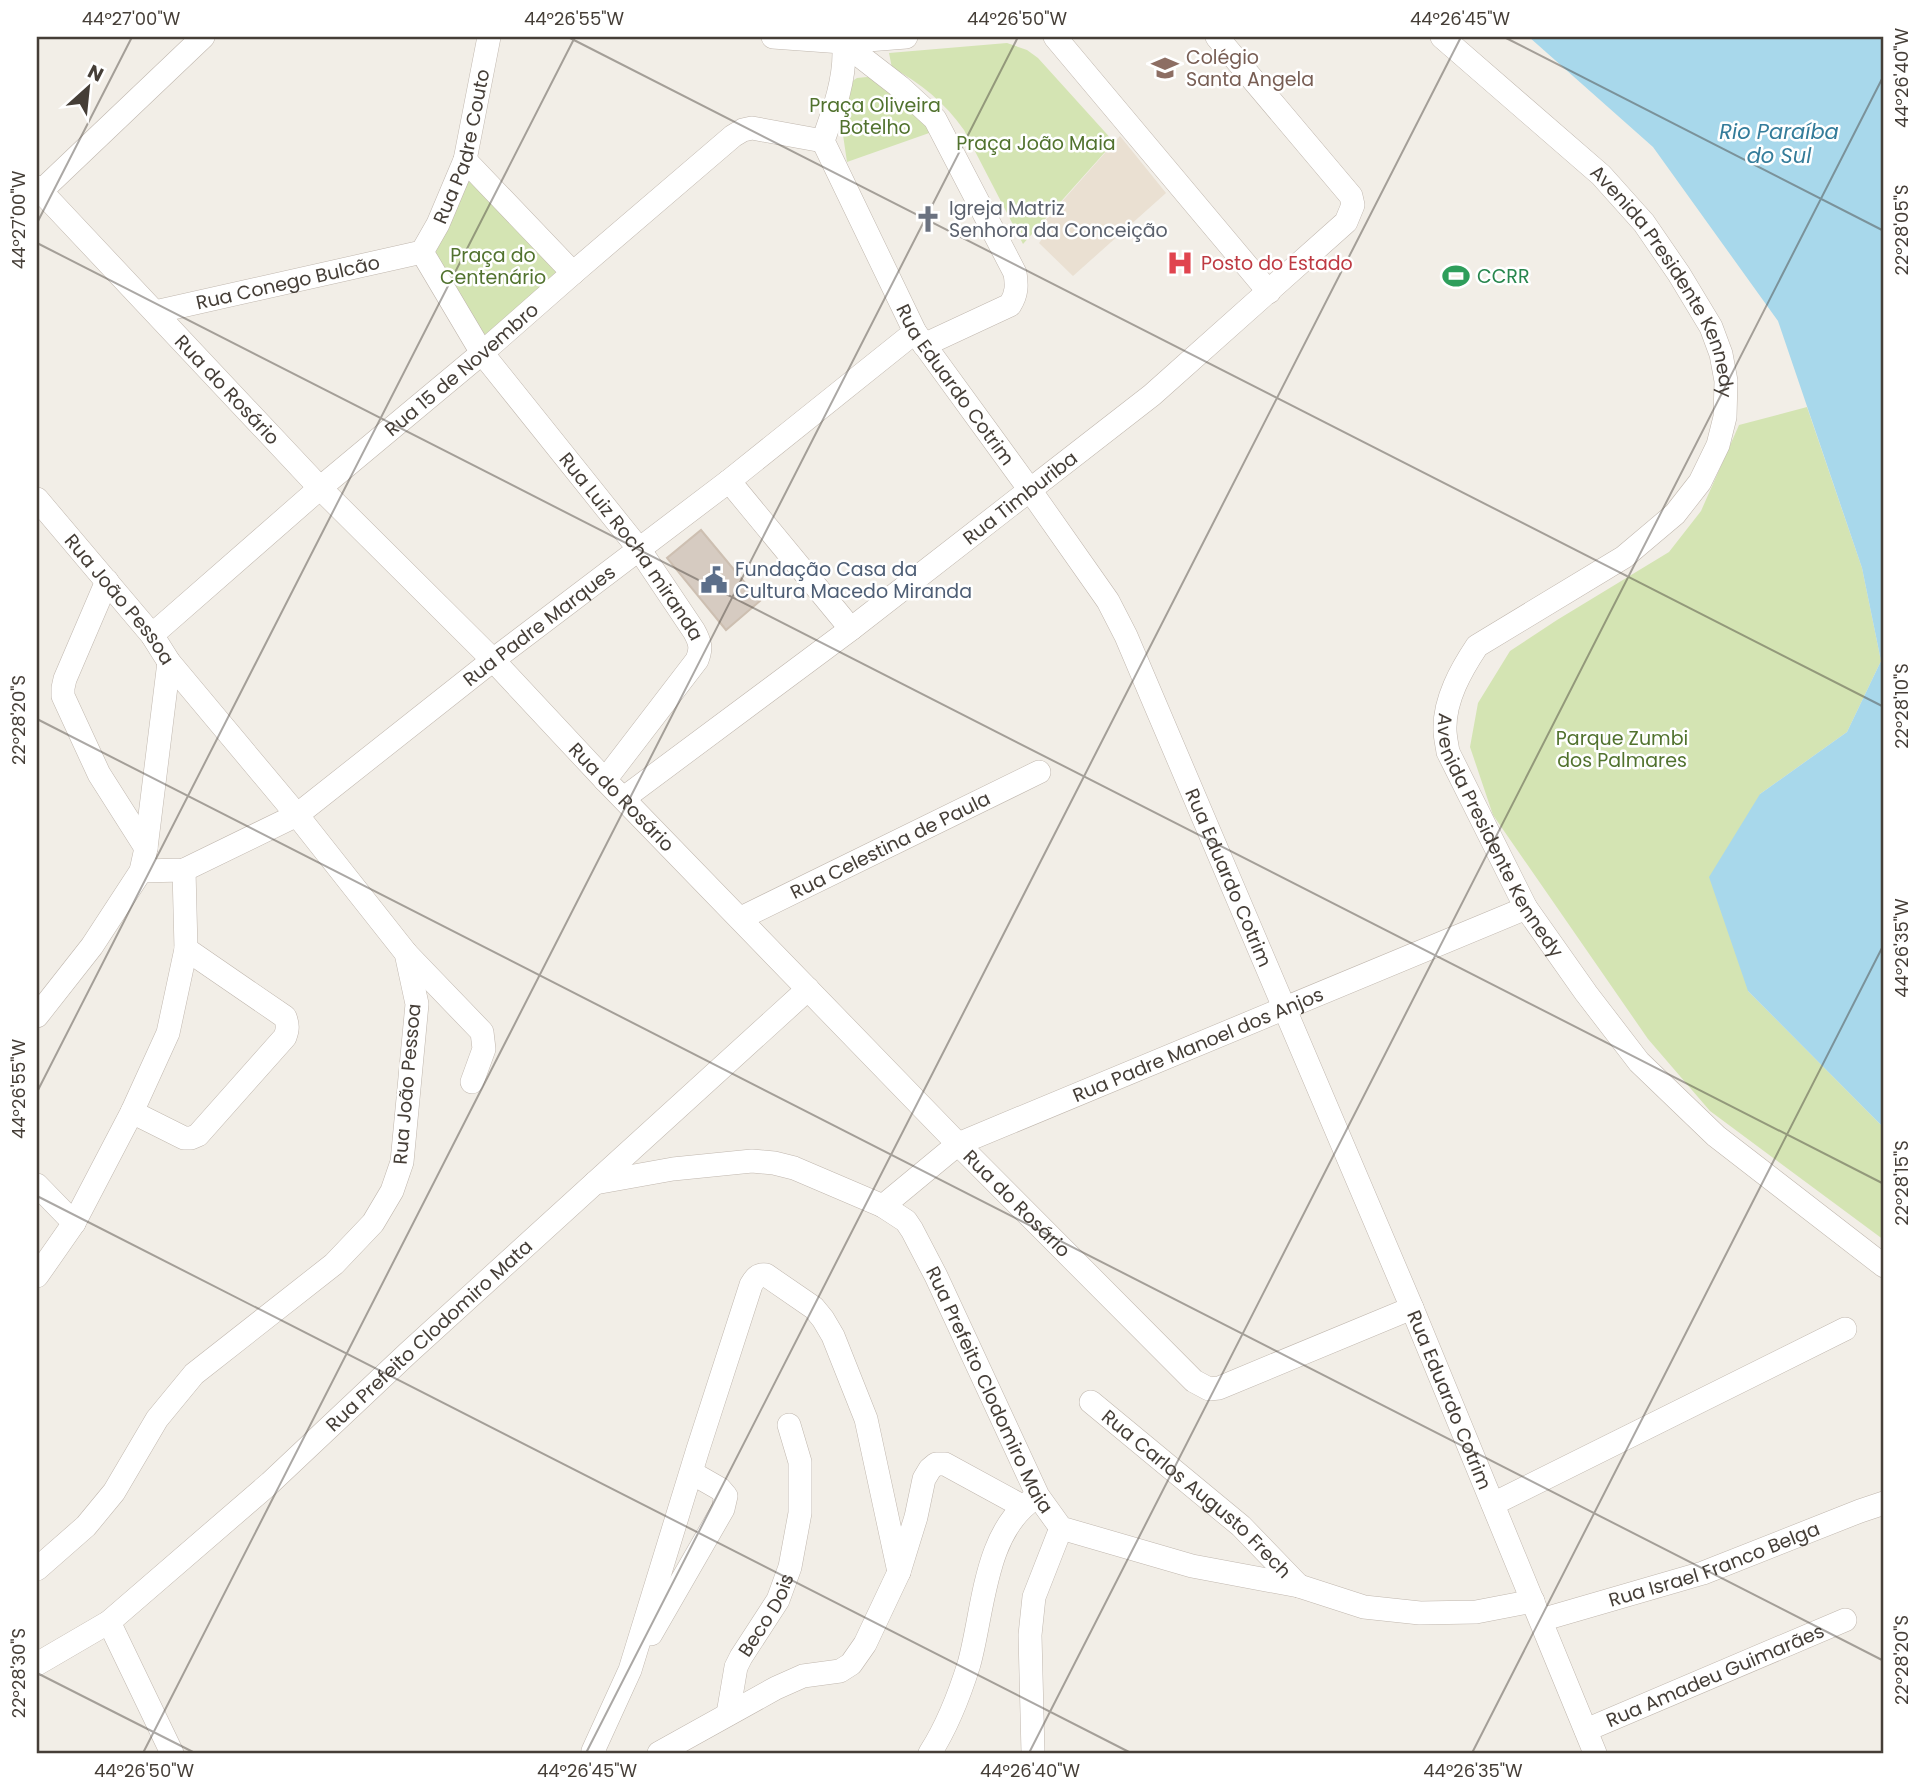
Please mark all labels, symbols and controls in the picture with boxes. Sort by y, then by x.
text: 44°27'00"W [82,6,181,31]
text: 44°26'55"W [524,6,624,31]
text: 44°26'50"W [967,6,1067,31]
text: 44°26'45"W [1410,6,1510,31]
text: 44°26'40"W [1889,28,1914,128]
place label: Colégio Santa Angela [1186,44,1314,93]
north arrow [52,52,122,122]
school or university icon: Colégio Santa Angela [1150,53,1180,83]
text: N [83,58,108,89]
street label: Rua Padre Couto [426,67,496,228]
park label: Praça Oliveira Botelho [809,92,941,141]
water label: Rio Paraíba do Sul [1719,117,1839,170]
park label: Praça João Maia [956,130,1116,157]
street label: Avenida Presidente Kennedy [1585,158,1740,398]
text: 44°27'00"W [6,170,31,269]
text: 22°28'05"S [1889,184,1914,276]
place label: Igreja Matriz Senhora da Conceição [949,195,1168,244]
church icon: Igreja Matriz Senhora da Conceição [913,204,943,234]
park label: Praça do Centenário [440,242,546,291]
street label: Rua Conego Bulcão [193,248,382,316]
hospital icon: Posto do Estado [1165,248,1195,278]
place label: Posto do Estado [1201,250,1353,277]
sports icon: CCRR [1441,261,1471,291]
place label: CCRR [1477,263,1529,290]
street label: Rua 15 de Novembro [379,296,544,442]
street label: Rua Eduardo Cotrim [890,299,1021,471]
street label: Rua do Rosário [169,328,286,451]
street label: Rua Timburiba [957,444,1083,551]
street label: Rua Luiz Rocha miranda [553,446,710,645]
street label: Rua João Pessoa [58,528,181,670]
place label: Fundação Casa da Cultura Macedo Miranda [735,556,972,605]
street label: Rua Padre Marques [457,559,621,692]
public building icon: Fundação Casa da Cultura Macedo Miranda [699,565,729,595]
text: 22°28'10"S [1889,663,1914,749]
text: 22°28'20"S [6,675,31,765]
street label: Avenida Presidente Kennedy [1431,712,1570,963]
park label: Parque Zumbi dos Palmares [1556,725,1688,774]
street label: Rua do Rosário [563,736,681,858]
street label: Rua Eduardo Cotrim [1179,784,1279,971]
street label: Rua Celestina de Paula [786,785,995,905]
text: 44°26'35"W [1889,898,1914,998]
street label: Rua Padre Manoel dos Anjos [1068,980,1327,1108]
street label: Rua João Pessoa [387,1002,427,1166]
text: 44°26'55"W [6,1039,31,1139]
text: 22°28'15"S [1889,1140,1914,1226]
street label: Rua do Rosário [957,1143,1077,1263]
street label: Rua Prefeito Clodomiro Mata [319,1233,538,1438]
street label: Rua Prefeito Clodomiro Maia [920,1261,1060,1519]
street label: Rua Eduardo Cotrim [1401,1306,1499,1493]
street label: Rua Carlos Augusto Frech [1096,1403,1298,1584]
street label: Rua Israel Franco Belga [1605,1515,1824,1613]
street label: Beco Dois [731,1570,800,1662]
text: 22°28'20"S [1889,1615,1914,1705]
street label: Rua Amadeu Guimarães [1602,1617,1828,1734]
text: 22°28'30"S [6,1628,31,1718]
text: 44°26'50"W [94,1758,194,1783]
text: 44°26'45"W [537,1758,637,1783]
text: 44°26'40"W [980,1758,1080,1783]
text: 44°26'35"W [1423,1758,1523,1783]

